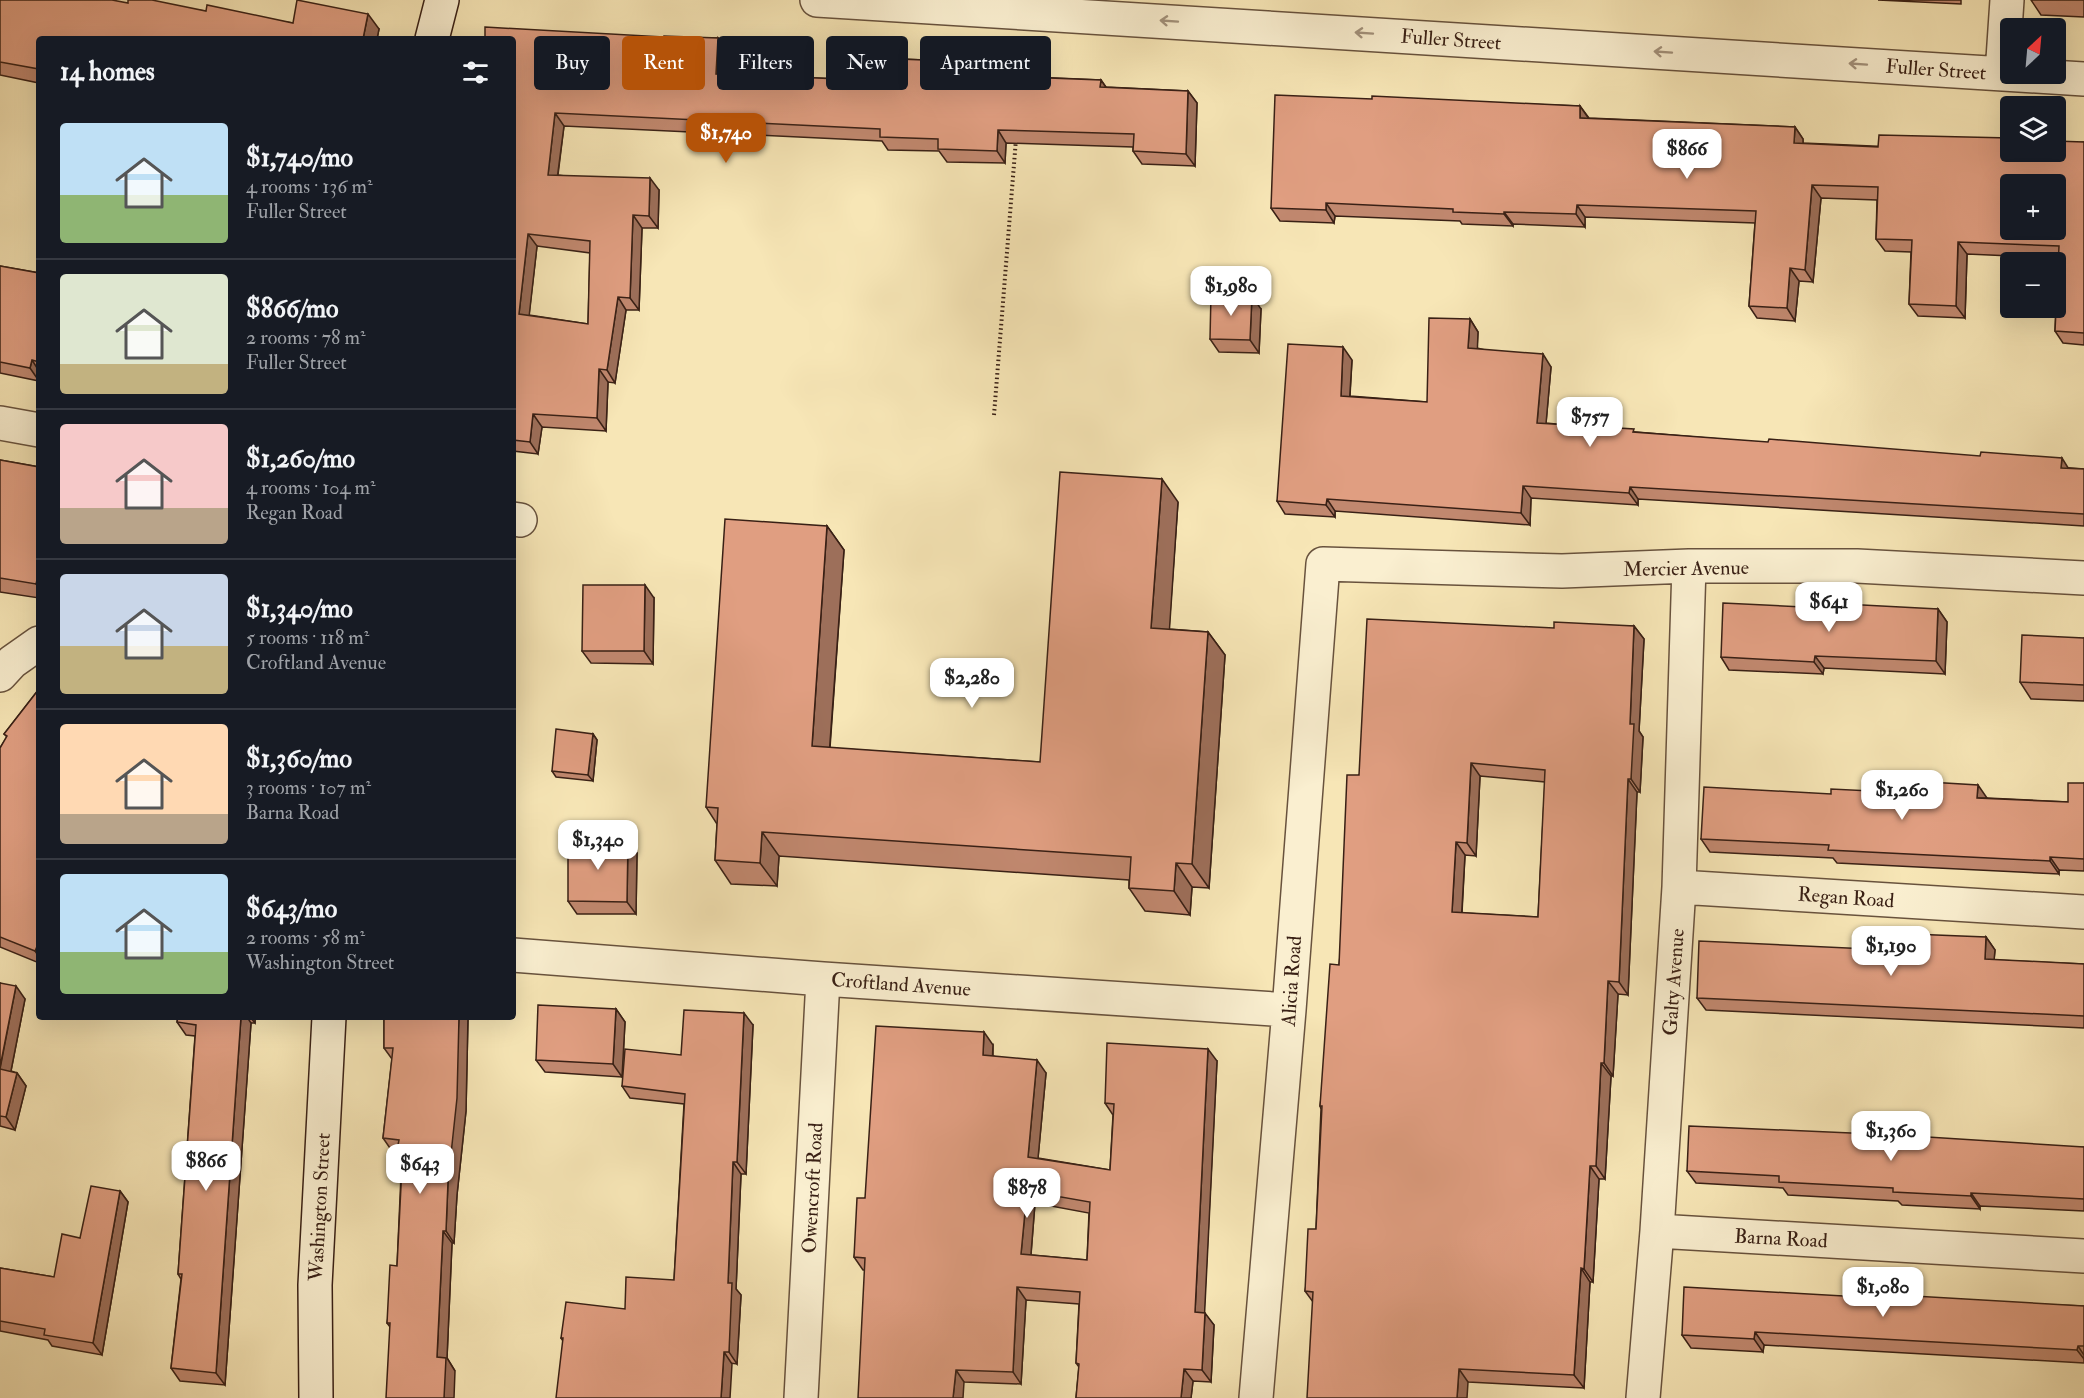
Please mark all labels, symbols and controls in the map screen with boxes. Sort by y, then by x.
one-way arrow [1160,16,1180,27]
north arrow [2000,18,2066,84]
map controls [2000,18,2066,318]
street label: Fuller Street [1400,24,1503,56]
one-way arrow [1354,28,1374,39]
chip: Buy [534,36,610,90]
chip: Rent [622,36,705,90]
chip: Filters [717,36,814,90]
chip: New [826,36,908,90]
chip: Apartment [920,36,1051,90]
one-way arrow [1654,46,1674,57]
street label: Fuller Street [1885,54,1988,86]
text: 14 homes [60,56,155,88]
icon: filters [459,56,492,89]
one-way arrow [1848,59,1868,70]
button: layers [2000,96,2066,162]
pin: $1,740 [677,113,775,164]
text: $1,740 [700,120,752,145]
pin: $866 [1651,129,1723,180]
text: $866 [1667,136,1707,161]
text: $1,740/mo [246,142,353,174]
icon: home [108,147,180,219]
text: 4 rooms · 136 m² [246,174,373,199]
button: + [2000,174,2066,240]
text: Fuller Street [246,199,347,224]
button: − [2000,252,2066,318]
pin: $1,980 [1182,266,1280,317]
text: $1,980 [1204,273,1258,298]
text: $866/mo [246,293,338,325]
icon: home [108,298,180,370]
text: 2 rooms · 78 m² [246,325,366,350]
text: Fuller Street [246,350,347,375]
pin: $757 [1554,397,1626,448]
text: $757 [1571,404,1609,429]
text: $1,260/mo [246,443,355,475]
icon: home [108,448,180,520]
text: 4 rooms · 104 m² [246,475,376,500]
text: Regan Road [246,500,343,525]
street label: Mercier Avenue [1623,555,1749,582]
pin: $641 [1793,582,1865,633]
text: $641 [1809,589,1849,614]
text: $1,340/mo [246,593,353,625]
icon: home [108,598,180,670]
text: 5 rooms · 118 m² [246,625,369,650]
text: Croftland Avenue [246,650,386,675]
pin: $2,280 [923,658,1021,709]
text: $2,280 [944,665,1000,690]
text: $1,360/mo [246,743,352,775]
icon: home [108,748,180,820]
pin: $1,260 [1853,770,1951,821]
text: 3 rooms · 107 m² [246,775,371,800]
text: $1,260 [1875,777,1929,802]
text: Barna Road [246,800,339,825]
pin: $1,340 [549,820,647,871]
text: $1,340 [572,827,624,852]
street label: Regan Road [1797,882,1895,913]
text: $643/mo [246,893,337,925]
icon: home [108,898,180,970]
text: 2 rooms · 58 m² [246,925,365,950]
pin: $1,190 [1842,926,1940,977]
street label: Galty Avenue [1657,928,1690,1036]
text: $1,190 [1866,933,1916,958]
street label: Alicia Road [1276,935,1307,1028]
text: Washington Street [246,950,394,975]
street label: Croftland Avenue [830,967,972,1002]
pin: $1,360 [1842,1111,1940,1162]
text: $1,360 [1865,1118,1917,1143]
street label: Owencroft Road [797,1122,828,1254]
street label: Washington Street [303,1132,336,1283]
pin: $866 [170,1141,242,1192]
pin: $643 [384,1144,456,1195]
text: $866 [186,1148,226,1173]
text: $643 [400,1151,440,1176]
pin: $878 [991,1168,1063,1219]
text: $878 [1007,1175,1047,1200]
street label: Barna Road [1734,1224,1828,1253]
pin: $1,080 [1834,1267,1932,1318]
text: $1,080 [1856,1274,1910,1299]

